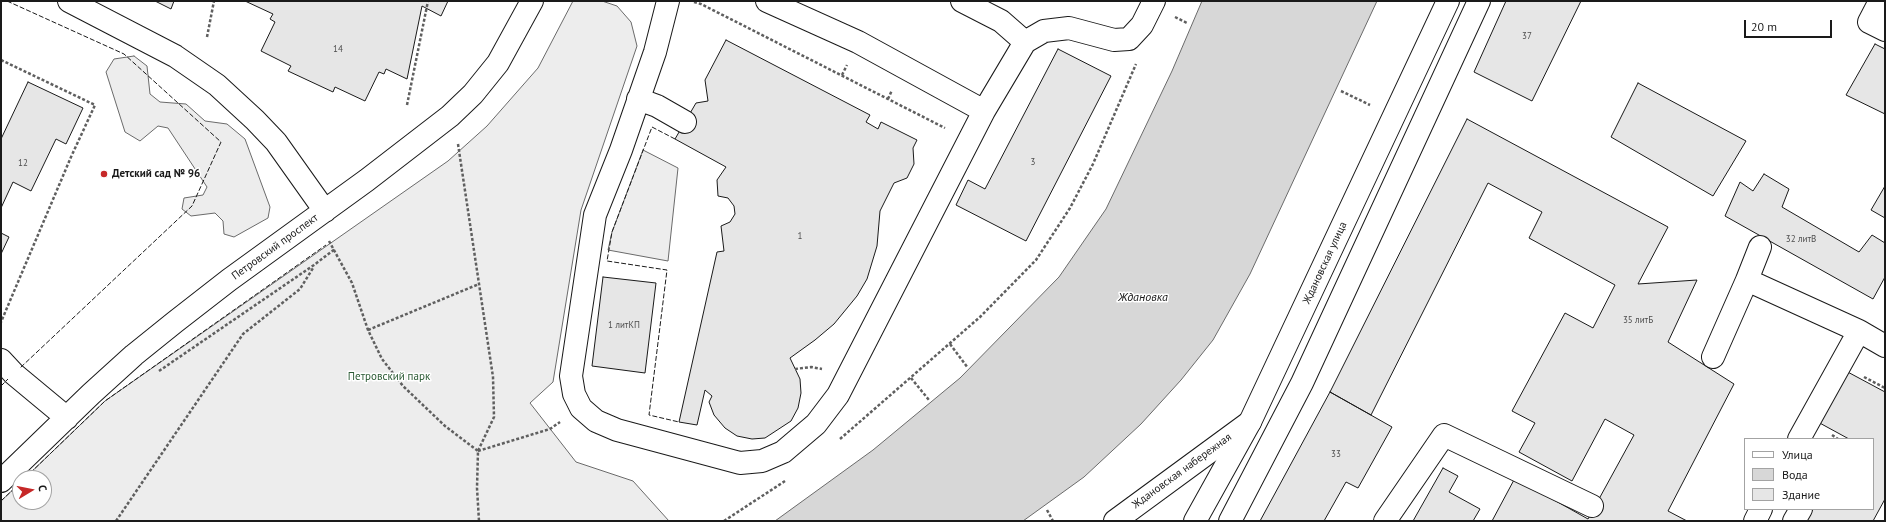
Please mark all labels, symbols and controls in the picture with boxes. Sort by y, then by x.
scale bar [1746,12,1834,38]
text: 20 m [1751,19,1777,34]
house number: 37 [1522,31,1532,41]
house number: 14 [333,44,343,54]
house number: 3 [1031,157,1035,167]
house number: 12 [18,158,28,168]
place label: Детский сад № 96 [112,167,200,181]
marker: Детский сад № 96 [99,169,109,179]
street label: Петровский проспект [229,211,321,283]
street label: Ждановская улица [1300,220,1350,306]
house number: 1 [798,231,802,241]
house number: 32 литВ [1786,234,1816,244]
water label: Ждановка [1118,291,1168,305]
house number: 35 литБ [1623,315,1653,325]
house number: 1 литКП [608,320,640,330]
park label: Петровский парк [348,370,430,384]
street label: Ждановская набережная [1130,430,1234,512]
legend [1744,438,1874,510]
text: Улица [1782,447,1813,462]
house number: 33 [1331,449,1341,459]
text: Вода [1782,467,1808,482]
north arrow [12,470,52,510]
text: С [35,484,50,492]
text: Здание [1782,487,1820,502]

